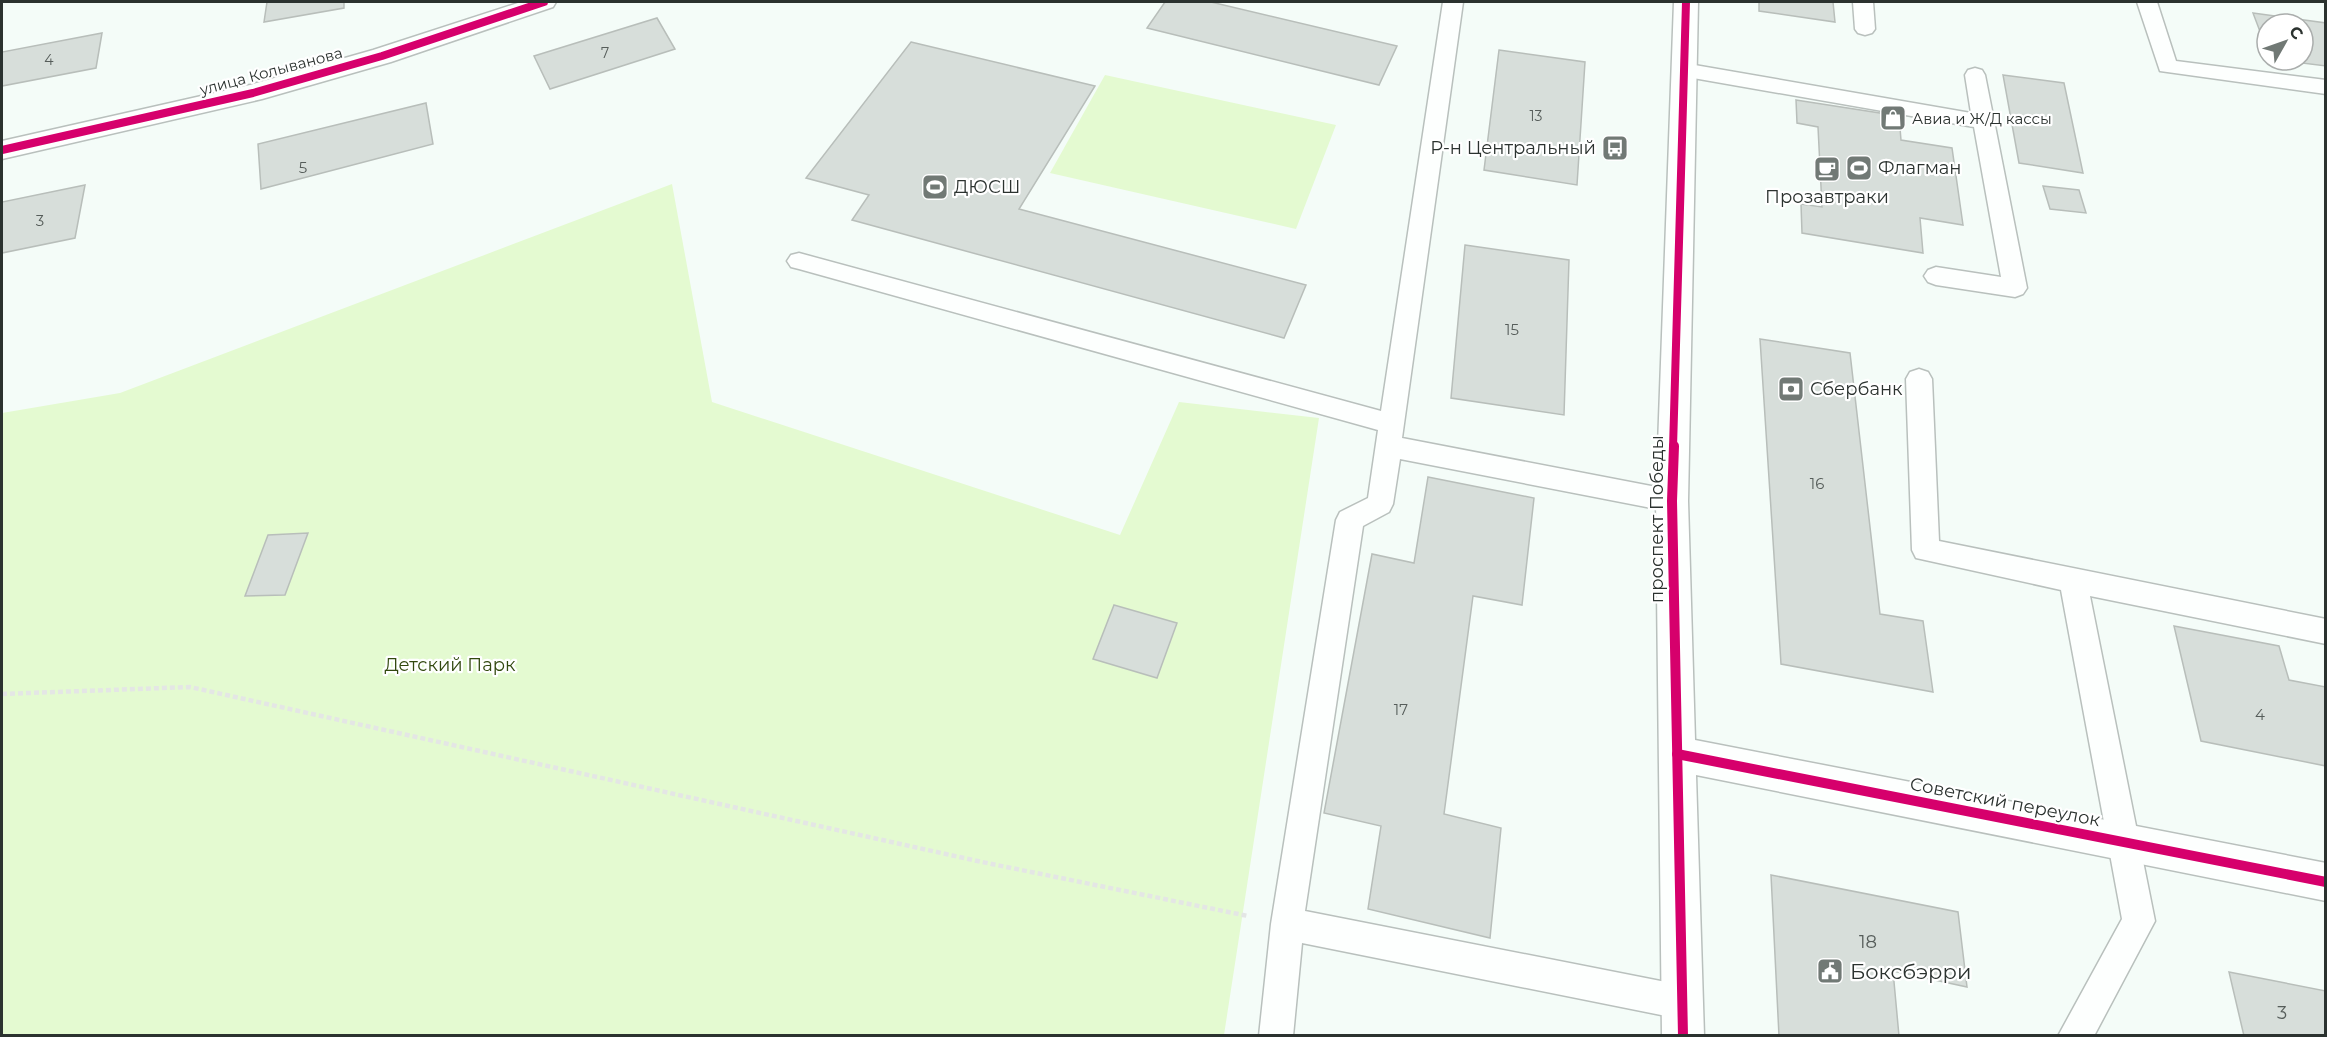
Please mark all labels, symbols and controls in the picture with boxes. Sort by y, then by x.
north arrow [2255,12,2315,72]
text: С [2285,22,2307,44]
street label: улица Колыванова [197,43,344,99]
house number: 7 [601,44,609,62]
house number: 4 [44,51,54,69]
shop icon: Авиа и Ж/Д кассы [1878,103,1908,133]
house number: 13 [1530,107,1543,125]
place label: Авиа и Ж/Д кассы [1912,109,2052,128]
bus stop icon: Р-н Центральный [1600,133,1630,163]
place label: Р-н Центральный [1430,137,1596,159]
sports icon: Флагман [1844,153,1874,183]
cafe icon: Прозавтраки [1812,154,1842,184]
place label: Флагман [1878,157,1962,179]
house number: 5 [299,158,307,177]
sports icon: ДЮСШ [920,172,950,202]
place label: ДЮСШ [954,176,1021,198]
place label: Прозавтраки [1765,186,1889,208]
house number: 3 [36,211,44,230]
house number: 15 [1505,320,1519,339]
bank icon: Сбербанк [1776,374,1806,404]
place label: Сбербанк [1810,378,1903,400]
street label: проспект Победы [1646,435,1668,603]
house number: 16 [1810,474,1824,493]
park label: Детский Парк [384,654,516,676]
house number: 17 [1394,700,1408,719]
house number: 4 [2255,705,2265,724]
street label: Советский переулок [1908,773,2102,831]
house number: 18 [1859,931,1877,953]
public building icon: Боксбэрри [1815,956,1845,986]
place label: Боксбэрри [1850,959,1971,984]
house number: 3 [2277,1002,2287,1024]

